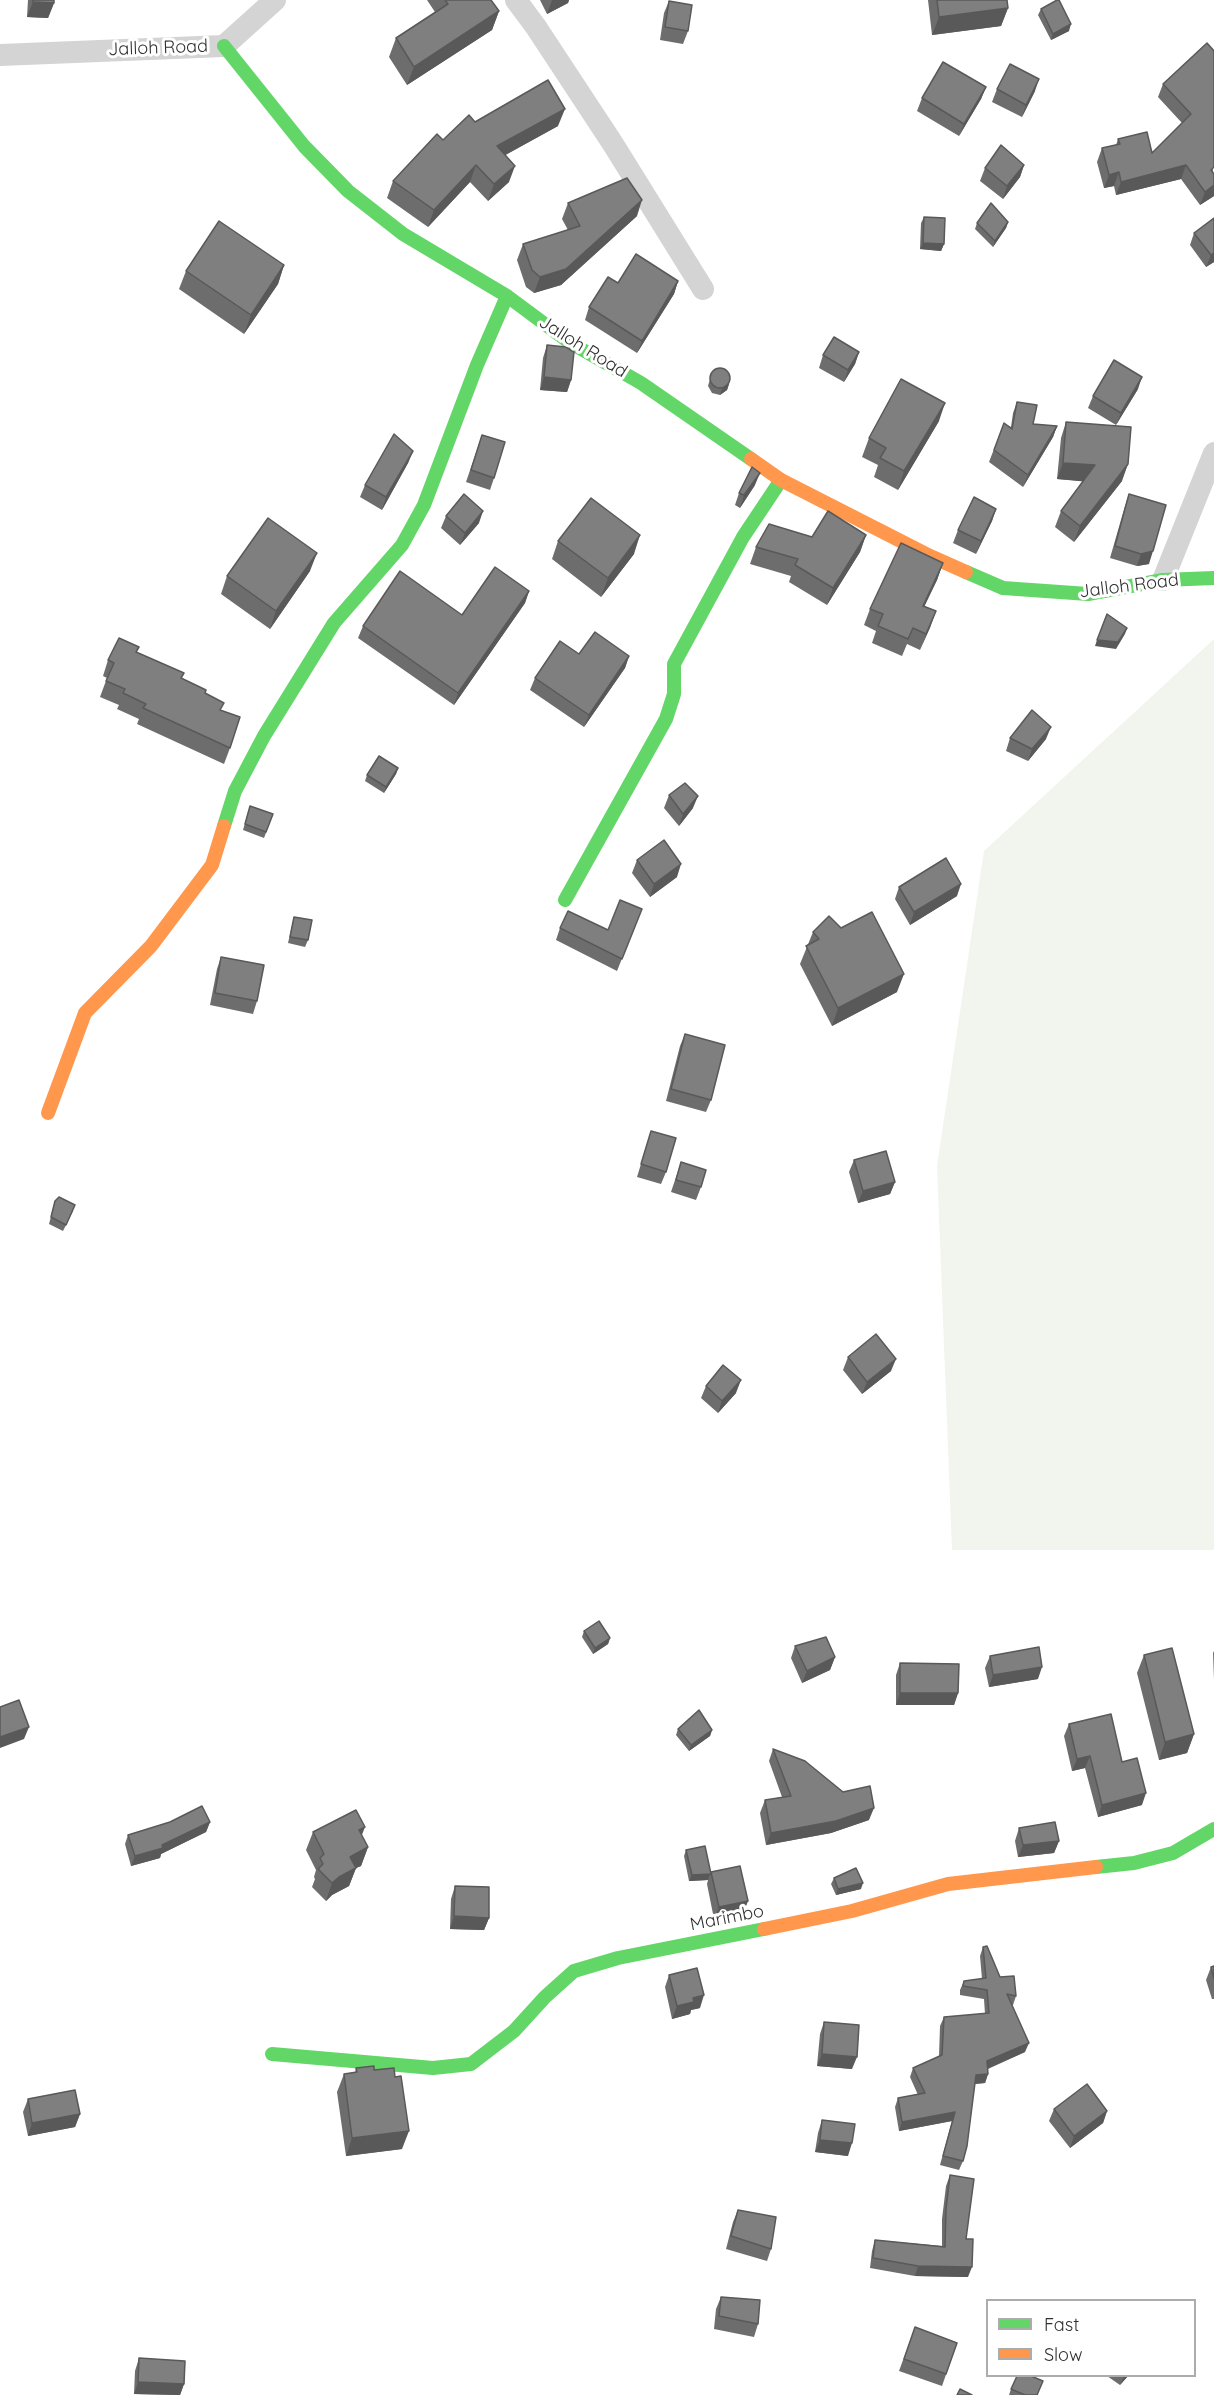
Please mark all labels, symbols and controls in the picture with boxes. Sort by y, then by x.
street label: Jalloh Road [108,35,208,61]
street label: Jalloh Road [535,311,631,383]
street label: Jalloh Road [1078,569,1180,603]
street label: Marimbo [688,1900,766,1936]
legend [986,2299,1196,2377]
text: Fast [1044,2313,1079,2336]
text: Slow [1044,2343,1082,2366]

